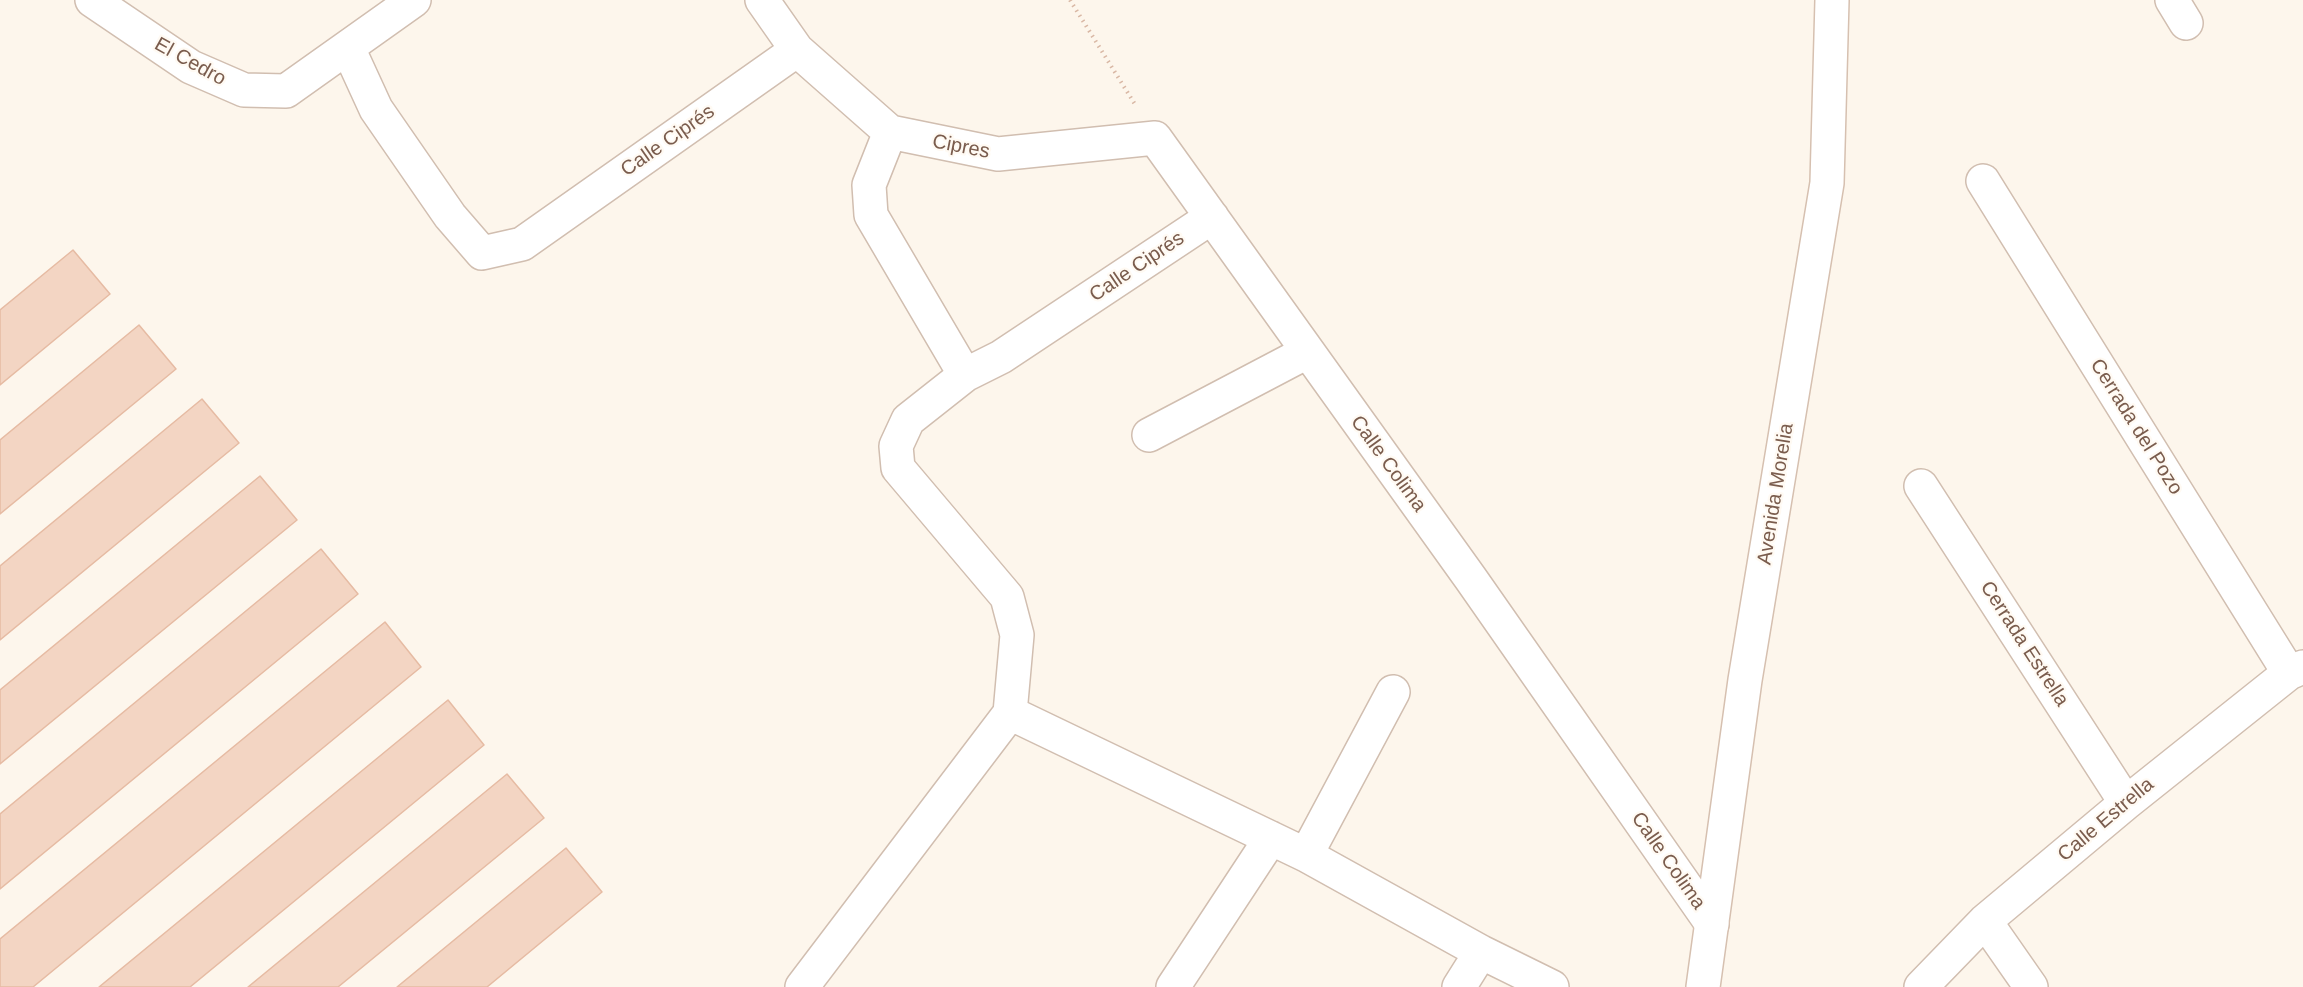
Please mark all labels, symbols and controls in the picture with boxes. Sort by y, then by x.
street label: El Cedro [150,33,230,91]
street label: Calle Ciprés [617,100,719,182]
street label: Cipres [930,130,992,164]
street label: Calle Ciprés [1085,227,1189,307]
street label: Cerrada del Pozo [2085,355,2187,499]
street label: Calle Colima [1345,411,1431,517]
street label: Avenida Morelia [1753,421,1799,567]
street label: Cerrada Estrella [1975,577,2073,711]
street label: Calle Estrella [2053,773,2159,867]
street label: Calle Colima [1626,808,1710,914]

